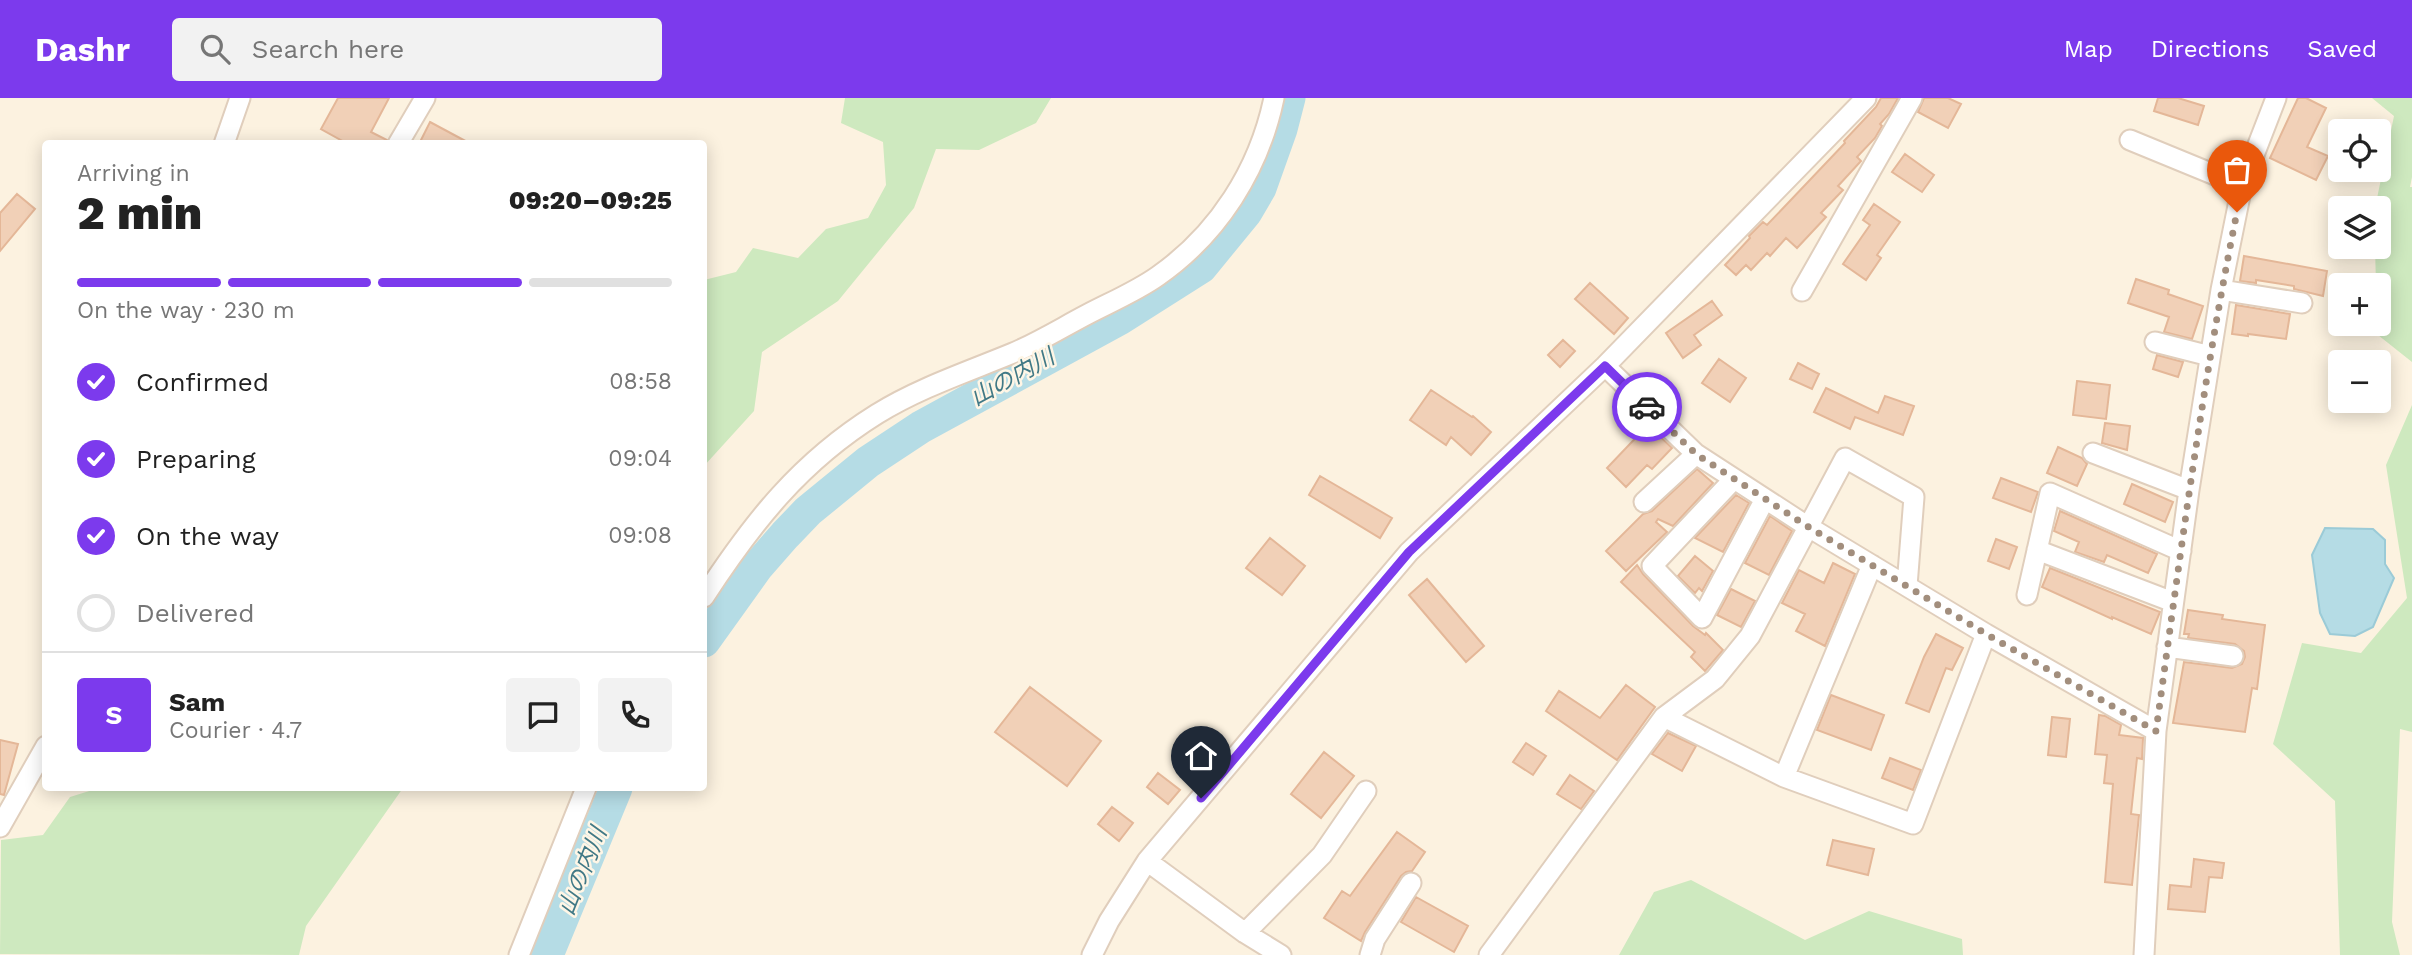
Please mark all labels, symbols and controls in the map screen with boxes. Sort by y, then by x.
search box [172,18,662,81]
text: Dashr [35,30,130,69]
icon: search [196,30,234,68]
text: Search here [252,34,404,64]
text: Map [2064,35,2113,63]
text: Directions [2151,35,2269,63]
text: Saved [2307,35,2377,63]
map controls [2328,119,2391,413]
button: locate [2328,119,2391,182]
pin [2207,140,2267,212]
icon: bag [2218,151,2256,189]
text: Arriving in [77,160,190,187]
text: 09:20–09:25 [509,185,672,215]
text: 2 min [77,186,202,240]
button: layers [2328,196,2391,259]
button: + [2328,273,2391,336]
text: On the way · 230 m [77,297,295,324]
water label: 山の内川 [965,342,1062,412]
button: − [2328,350,2391,413]
icon: check [77,363,115,401]
text: Confirmed [136,367,269,397]
text: 08:58 [609,368,672,395]
courier [1612,372,1682,442]
icon: car [1628,388,1666,426]
icon: check [77,440,115,478]
text: Preparing [136,444,256,474]
text: 09:04 [608,445,672,472]
icon: check [77,517,115,555]
text: On the way [136,521,279,551]
text: 09:08 [608,522,672,549]
text: Delivered [136,598,255,628]
button: chat [506,678,580,752]
button: phone [598,678,672,752]
text: Sam [169,687,225,717]
text: S [106,700,122,730]
text: Courier · 4.7 [169,717,302,744]
pin [1171,726,1231,798]
icon: home [1182,737,1220,775]
water label: 山の内川 [553,821,613,919]

